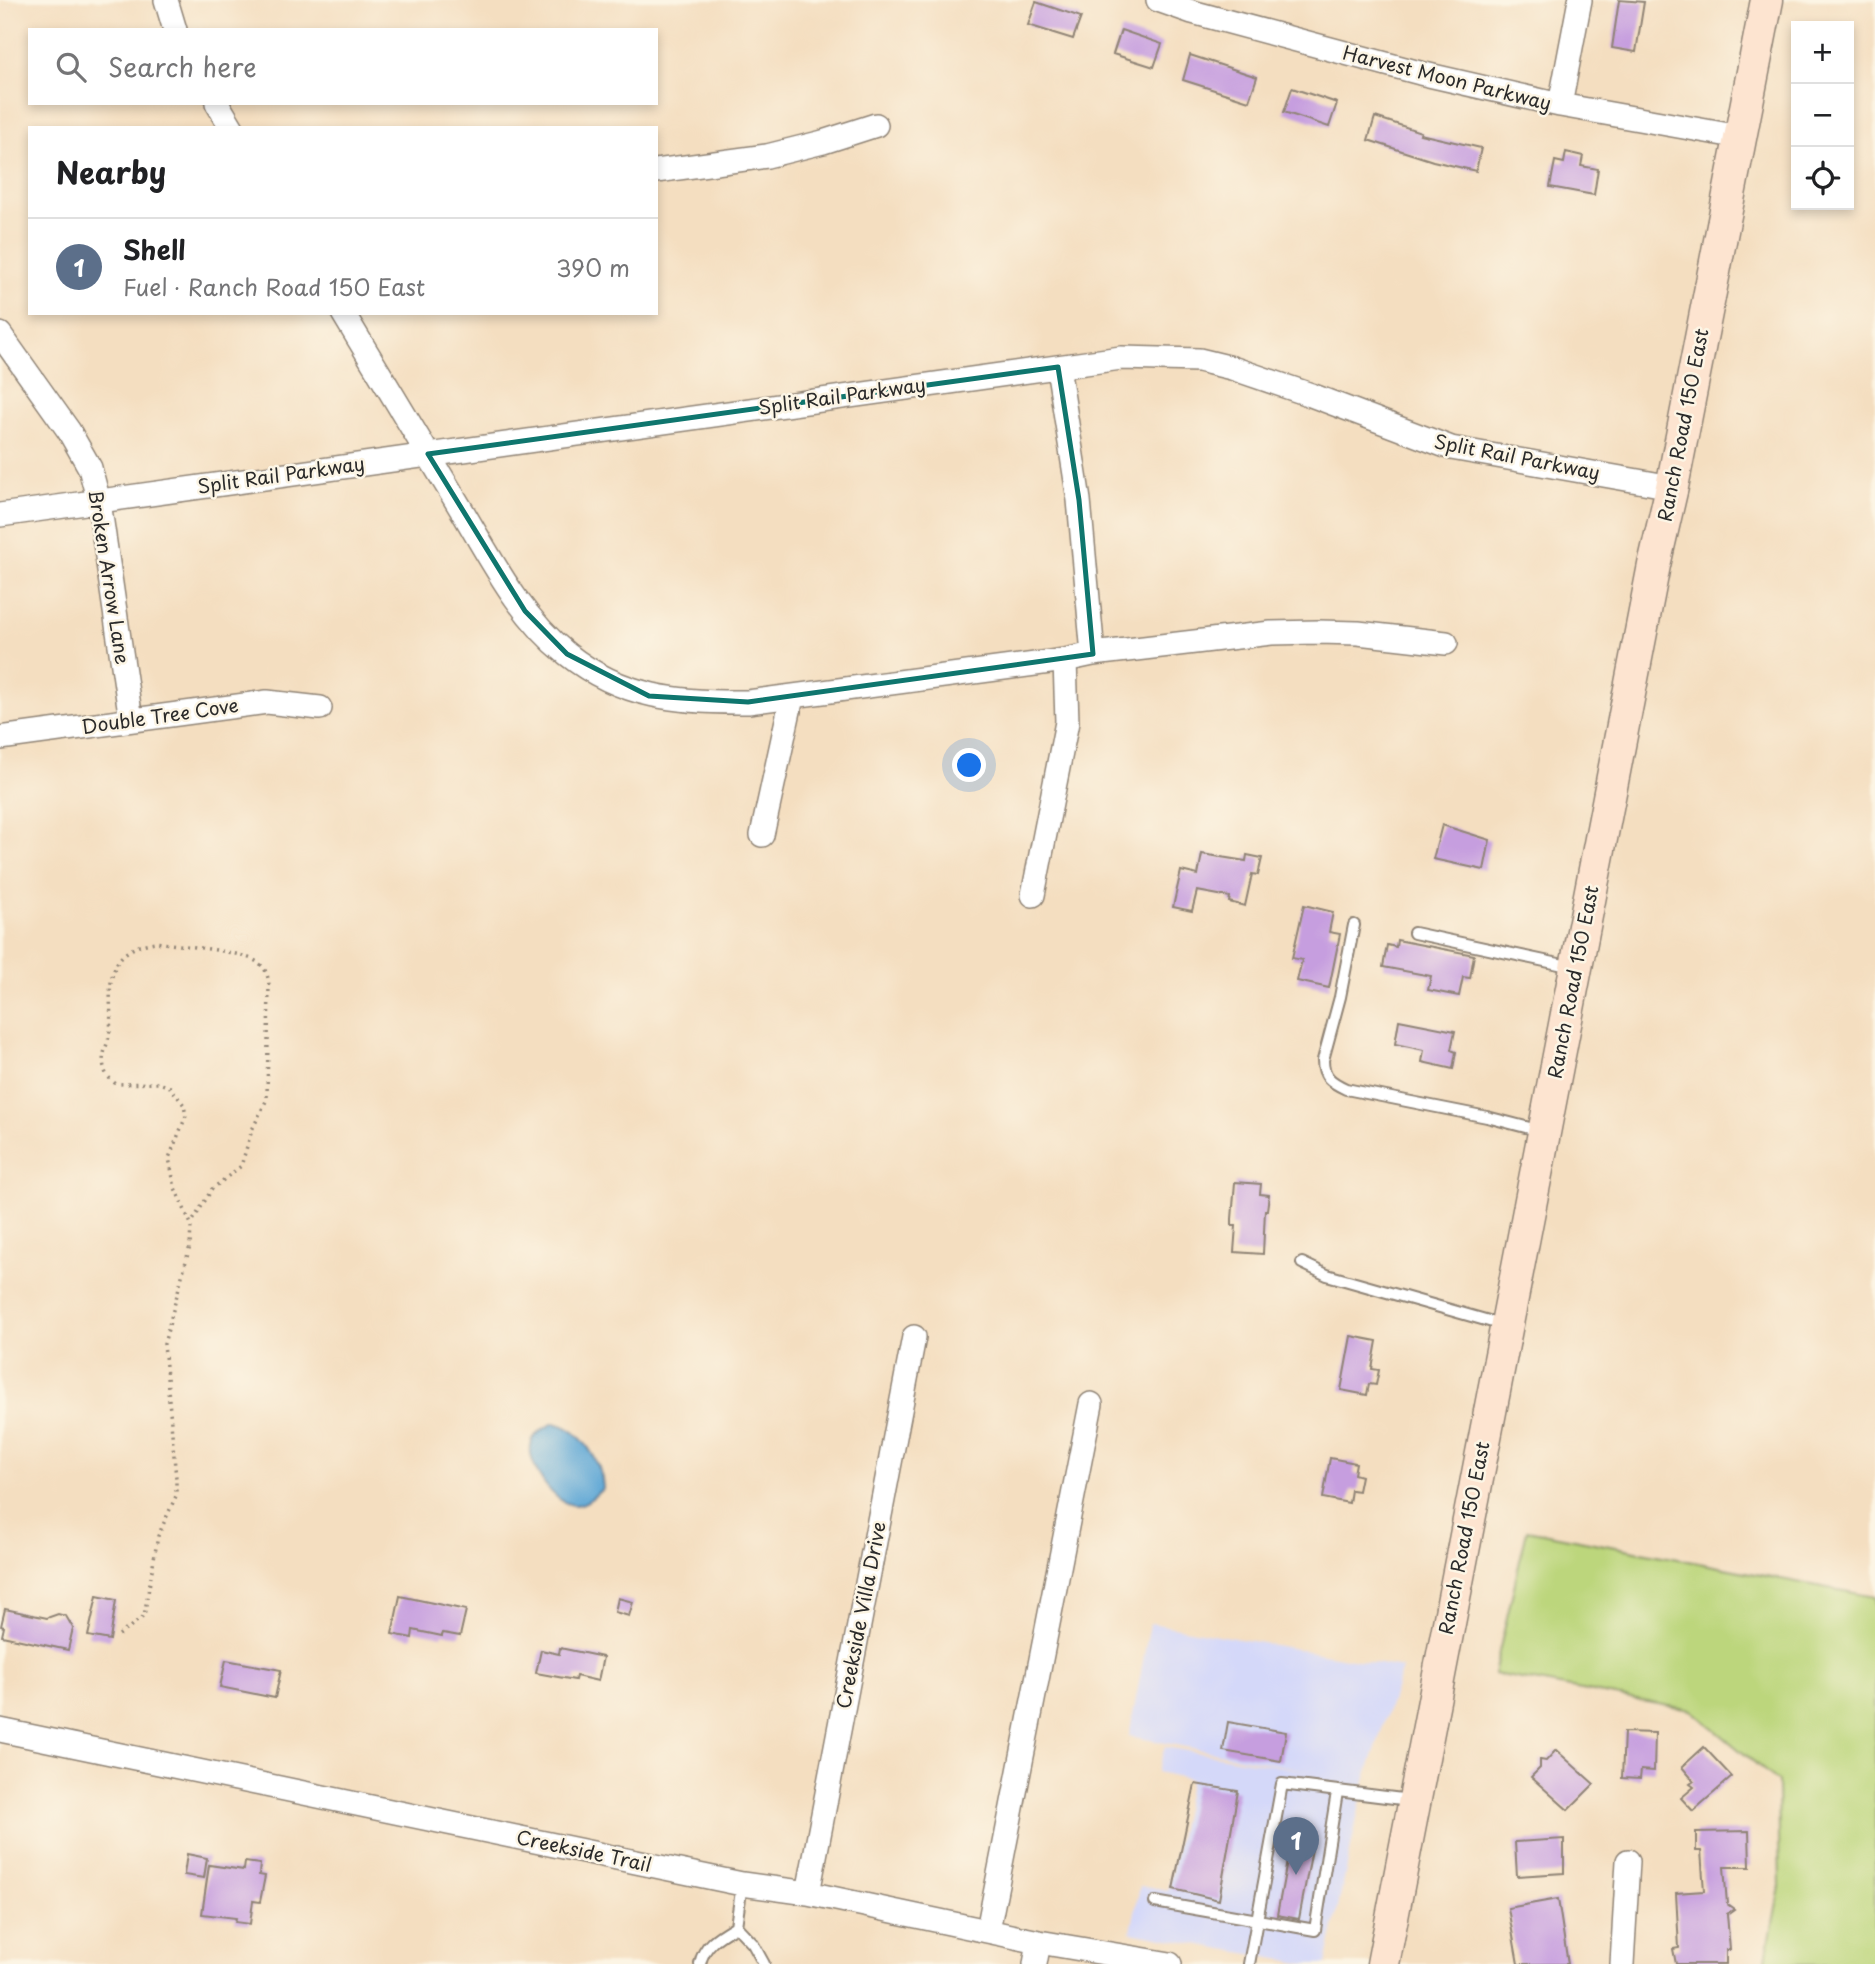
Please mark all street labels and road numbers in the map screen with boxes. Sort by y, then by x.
street label: Harvest Moon Parkway [1340,38,1554,116]
street label: Ranch Road 150 East [1650,325,1715,524]
street label: Split Rail Parkway [757,369,927,421]
street label: Split Rail Parkway [1432,426,1603,486]
street label: Split Rail Parkway [196,448,366,500]
street label: Broken Arrow Lane [82,488,138,666]
street label: Double Tree Cove [80,690,240,740]
street label: Ranch Road 150 East [1540,882,1605,1081]
street label: Ranch Road 150 East [1431,1438,1496,1637]
street label: Creekside Villa Drive [828,1519,892,1711]
street label: Creekside Trail [514,1822,654,1878]

